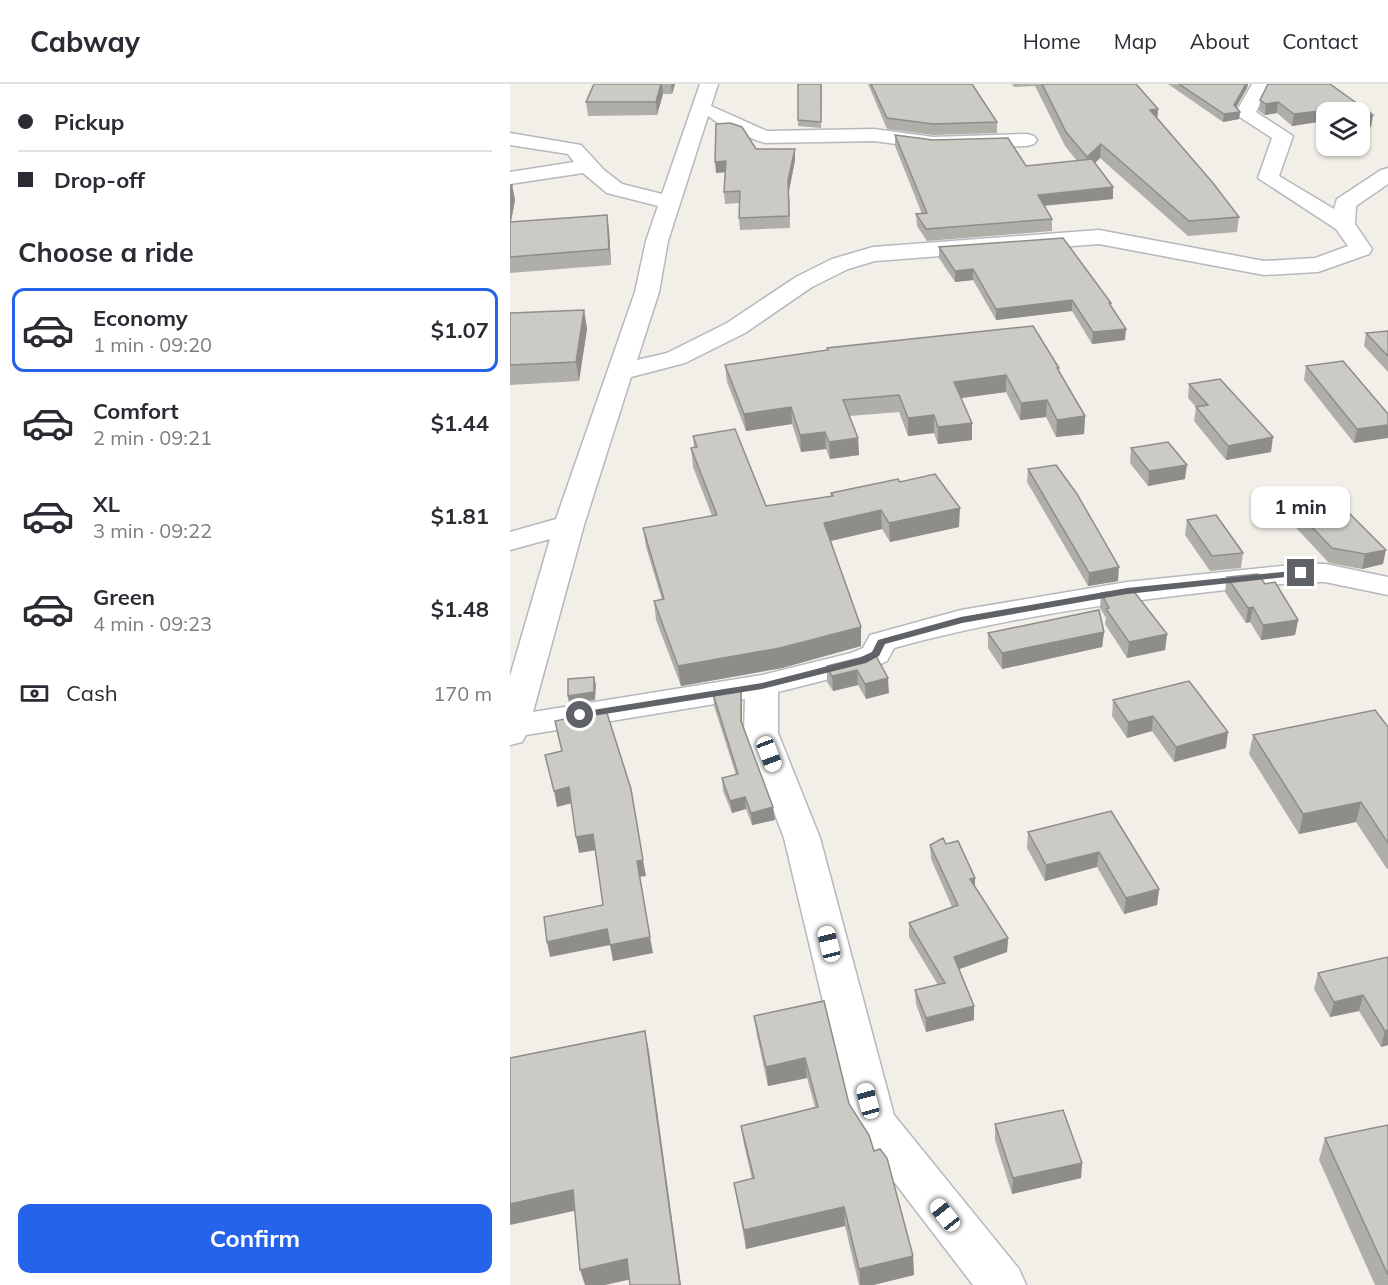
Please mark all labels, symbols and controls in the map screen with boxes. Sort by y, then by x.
text: Cabway [30,24,140,59]
text: Home [1023,28,1081,54]
text: Map [1114,28,1157,54]
text: About [1190,28,1249,54]
text: Contact [1282,28,1358,54]
map controls [1316,102,1370,156]
button: layers [1316,102,1370,156]
text: Pickup [54,108,124,136]
text: Drop-off [54,166,145,194]
text: Choose a ride [18,235,194,269]
icon: car [21,303,75,357]
text: Economy [93,304,188,332]
text: $1.07 [431,316,489,344]
text: 1 min · 09:20 [93,332,212,357]
icon: car [21,396,75,450]
text: Comfort [93,397,179,425]
text: $1.44 [431,409,489,437]
text: 2 min · 09:21 [93,425,212,450]
callout: 1 min [1252,486,1350,528]
icon: car [21,489,75,543]
text: XL [93,490,120,518]
text: 1 min [1274,494,1327,519]
text: $1.81 [431,502,489,530]
text: 3 min · 09:22 [93,518,212,543]
route end [1287,559,1314,586]
icon: car [21,582,75,636]
text: Green [93,583,155,611]
text: $1.48 [431,595,489,623]
text: 4 min · 09:23 [93,611,212,636]
icon: cash [18,677,51,710]
text: Cash [66,679,118,707]
text: 170 m [433,681,492,706]
route start [566,701,593,728]
car [754,734,784,774]
car [816,924,842,964]
car [855,1081,881,1121]
car [927,1195,963,1235]
button: Confirm [18,1204,492,1273]

